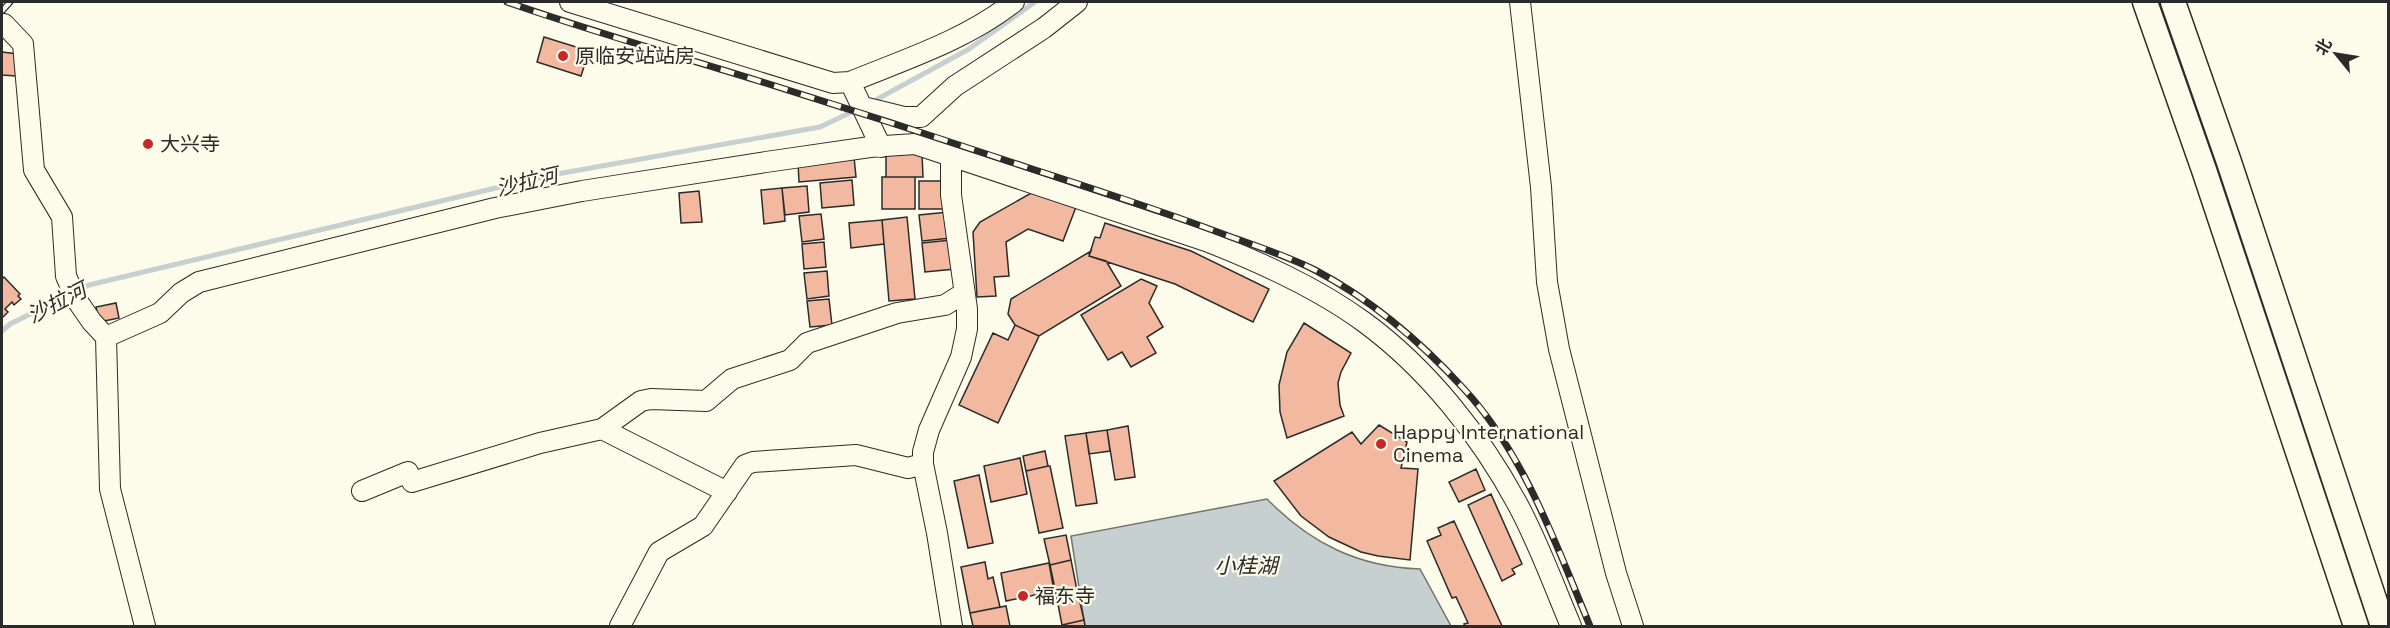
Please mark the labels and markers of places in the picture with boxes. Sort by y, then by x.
place label: 原临安站站房 [575,43,695,69]
marker: 原临安站站房 [556,49,570,63]
place label: 大兴寺 [160,131,220,157]
marker: 大兴寺 [141,137,155,151]
place label: Happy International Cinema [1393,419,1584,468]
marker: Happy International Cinema [1374,437,1388,451]
place label: 福东寺 [1035,583,1095,609]
marker: 福东寺 [1016,589,1030,603]

